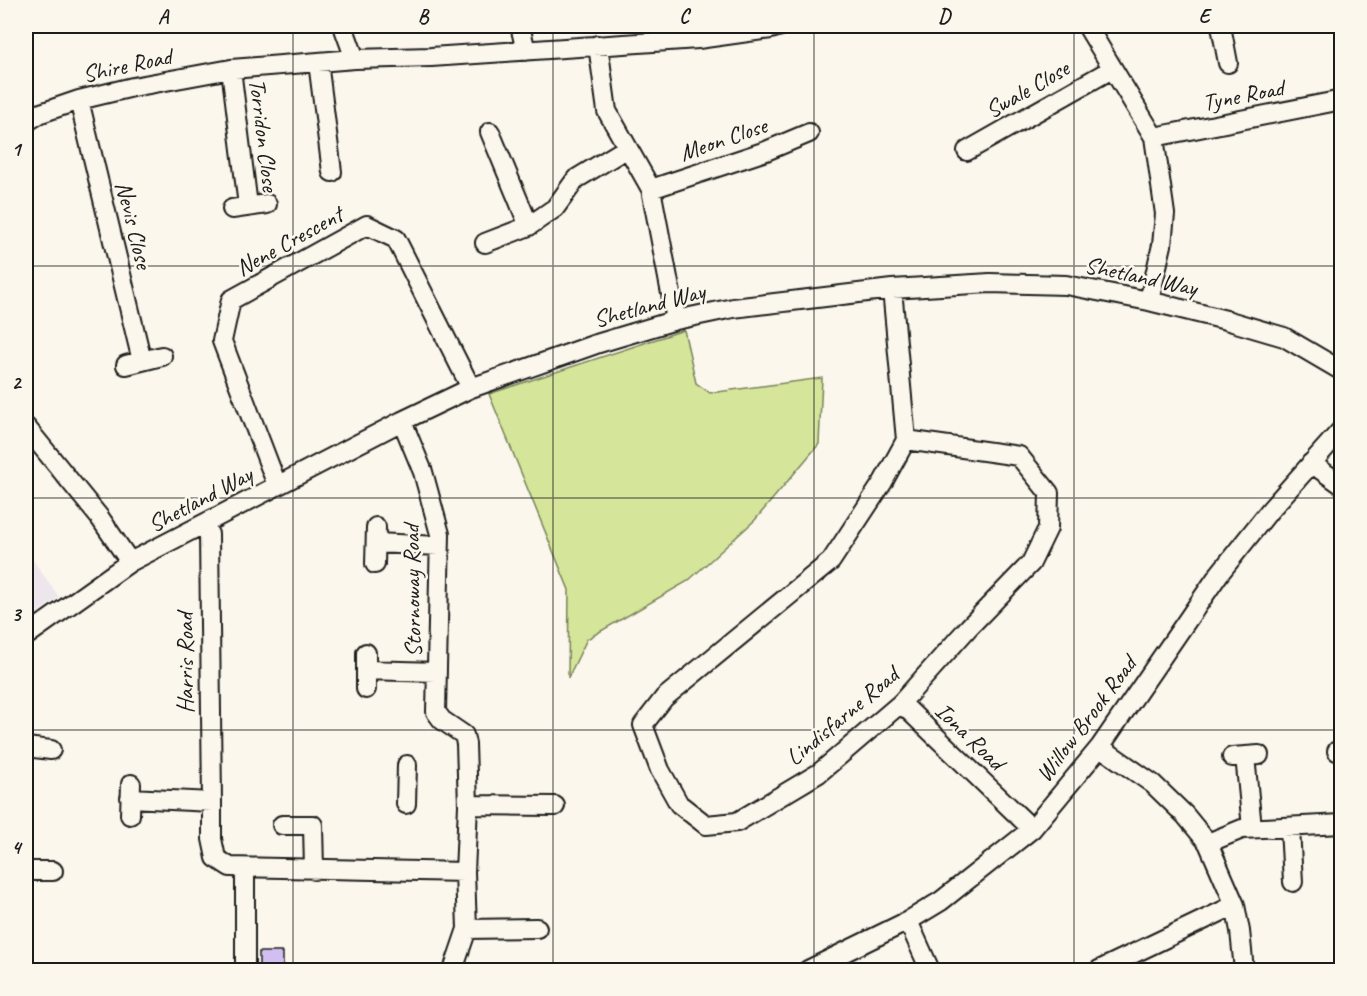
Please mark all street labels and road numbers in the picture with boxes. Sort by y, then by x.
street label: Shire Road [80,40,178,89]
street label: Swale Close [980,52,1076,125]
street label: Tyne Road [1200,72,1290,118]
street label: Torridon Close [242,77,286,195]
street label: Meon Close [675,109,773,168]
street label: Nevis Close [109,178,160,274]
street label: Nene Crescent [230,198,351,283]
street label: Shetland Way [1082,249,1202,303]
street label: Shetland Way [590,275,710,334]
street label: Shetland Way [143,458,259,539]
street label: Stornoway Road [396,521,428,658]
street label: Harris Road [170,609,200,713]
street label: Willow Brook Road [1029,647,1145,788]
street label: Lindisfarne Road [779,658,907,772]
street label: Iona Road [929,696,1014,779]

